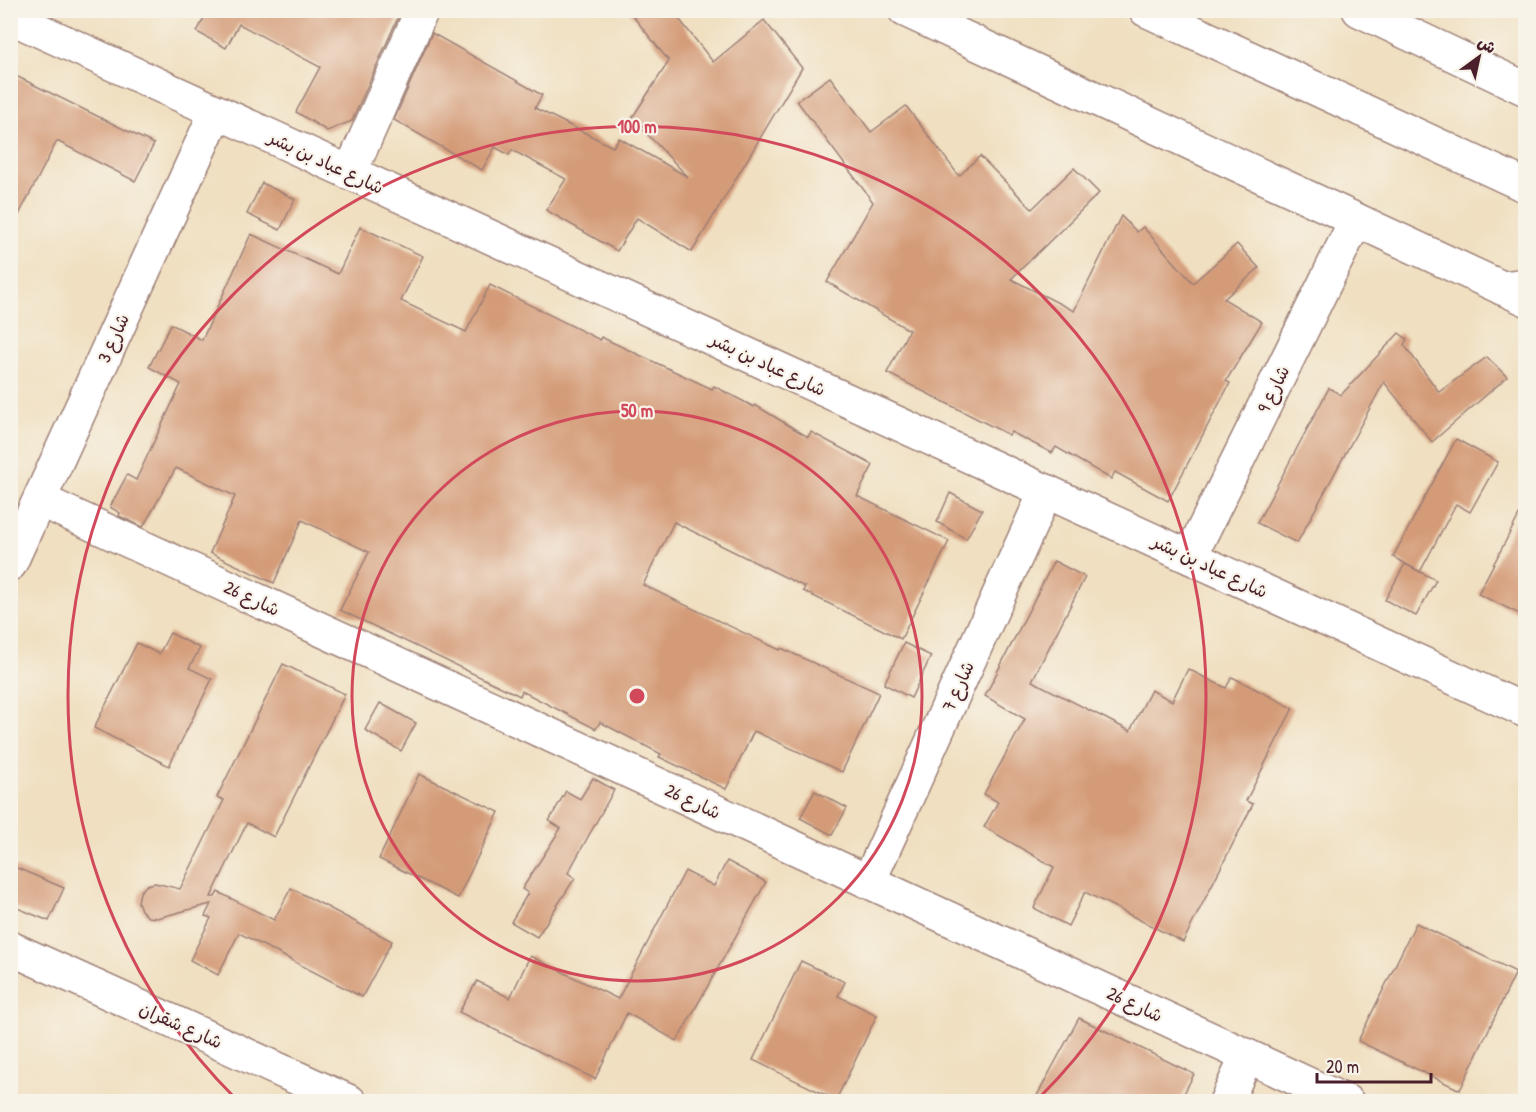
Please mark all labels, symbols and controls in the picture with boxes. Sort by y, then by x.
north arrow [1449,27,1509,87]
text: ش [1474,30,1501,58]
text: 100 m [617,114,657,139]
street label: شارع عباد بن بشر [262,123,388,200]
street label: شارع 3 [91,310,135,366]
street label: شارع عباد بن بشر [704,325,830,402]
street label: شارع 9 [1251,361,1295,417]
text: 50 m [621,398,653,423]
street label: شارع عباد بن بشر [1146,527,1272,604]
street label: شارع 26 [220,574,284,622]
street label: شارع 7 [936,657,980,715]
centre of rings [627,686,647,706]
street label: شارع 26 [661,777,725,825]
street label: شارع 26 [1103,980,1167,1028]
street label: شارع شقران [136,996,226,1054]
scale bar [1317,1046,1431,1084]
text: 20 m [1326,1054,1359,1079]

